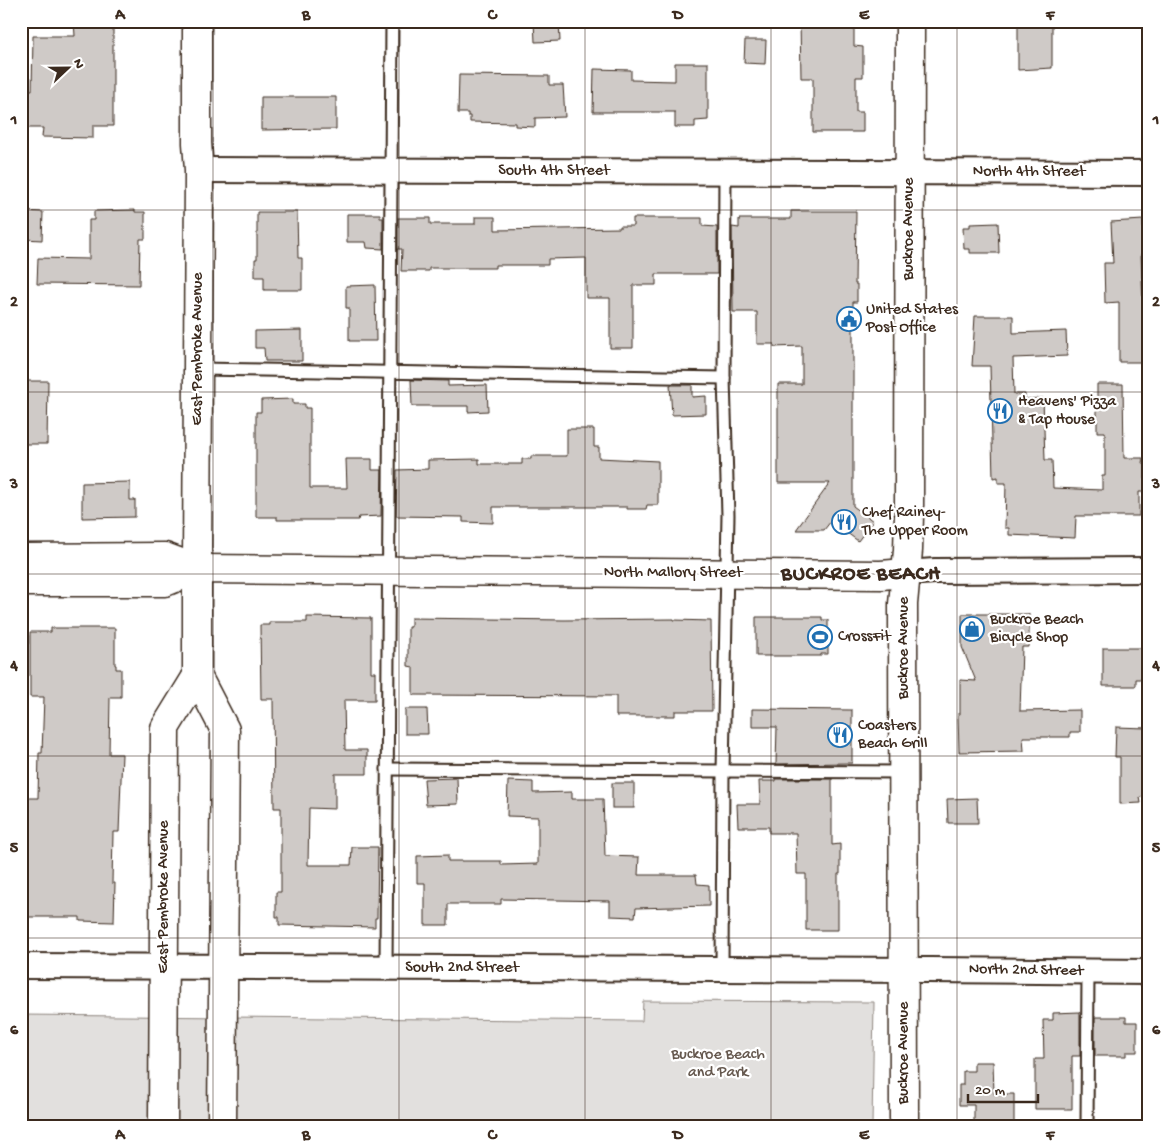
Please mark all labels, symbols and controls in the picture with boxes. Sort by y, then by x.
text: A [114,7,126,26]
text: B [301,7,311,26]
text: C [487,7,498,26]
text: D [671,7,684,26]
text: E [859,7,870,26]
text: F [1045,7,1056,26]
north arrow [42,42,92,92]
text: N [68,57,87,71]
text: 1 [10,112,17,131]
text: 1 [1152,112,1159,131]
street label: South 4th Street [498,162,611,181]
street label: North 4th Street [973,163,1087,182]
street label: Buckroe Avenue [900,177,919,281]
street label: East Pembroke Avenue [189,272,208,426]
text: 2 [10,294,18,313]
text: 2 [1152,294,1160,313]
place label: United States Post Office [865,301,959,338]
public building icon: United States Post Office [836,306,862,332]
place label: Heavens' Pizza & Tap House [1018,393,1117,430]
restaurant icon: Heavens' Pizza & Tap House [987,398,1013,424]
text: 3 [9,476,18,495]
text: 3 [1151,476,1160,495]
place label: Chef Rainey- The Upper Room [861,504,968,541]
restaurant icon: Chef Rainey- The Upper Room [831,509,857,535]
district label: BUCKROE BEACH [780,563,941,588]
street label: North Mallory Street [604,564,744,583]
street label: Buckroe Avenue [895,596,914,700]
place label: Buckroe Beach Bicycle Shop [989,611,1084,648]
shop icon: Buckroe Beach Bicycle Shop [959,616,985,642]
sports icon: CrossFit [807,624,833,650]
place label: CrossFit [838,628,892,647]
text: 4 [9,658,18,677]
text: 4 [1151,658,1160,677]
place label: Coasters Beach Grill [857,717,927,754]
restaurant icon: Coasters Beach Grill [827,722,853,748]
street label: East Pembroke Avenue [155,820,174,974]
text: 5 [10,840,19,859]
text: 5 [1152,840,1161,859]
street label: South 2nd Street [405,959,520,978]
street label: North 2nd Street [969,961,1085,982]
street label: Buckroe Avenue [895,1001,914,1105]
text: 6 [10,1022,19,1041]
text: 6 [1152,1022,1161,1041]
park label: Buckroe Beach and Park [670,1046,765,1083]
scale bar [968,1072,1038,1104]
text: 20 m [975,1082,1005,1100]
text: A [114,1127,126,1146]
text: B [301,1127,311,1146]
text: C [487,1127,498,1146]
text: D [671,1127,684,1146]
text: E [859,1127,870,1146]
text: F [1045,1127,1056,1146]

